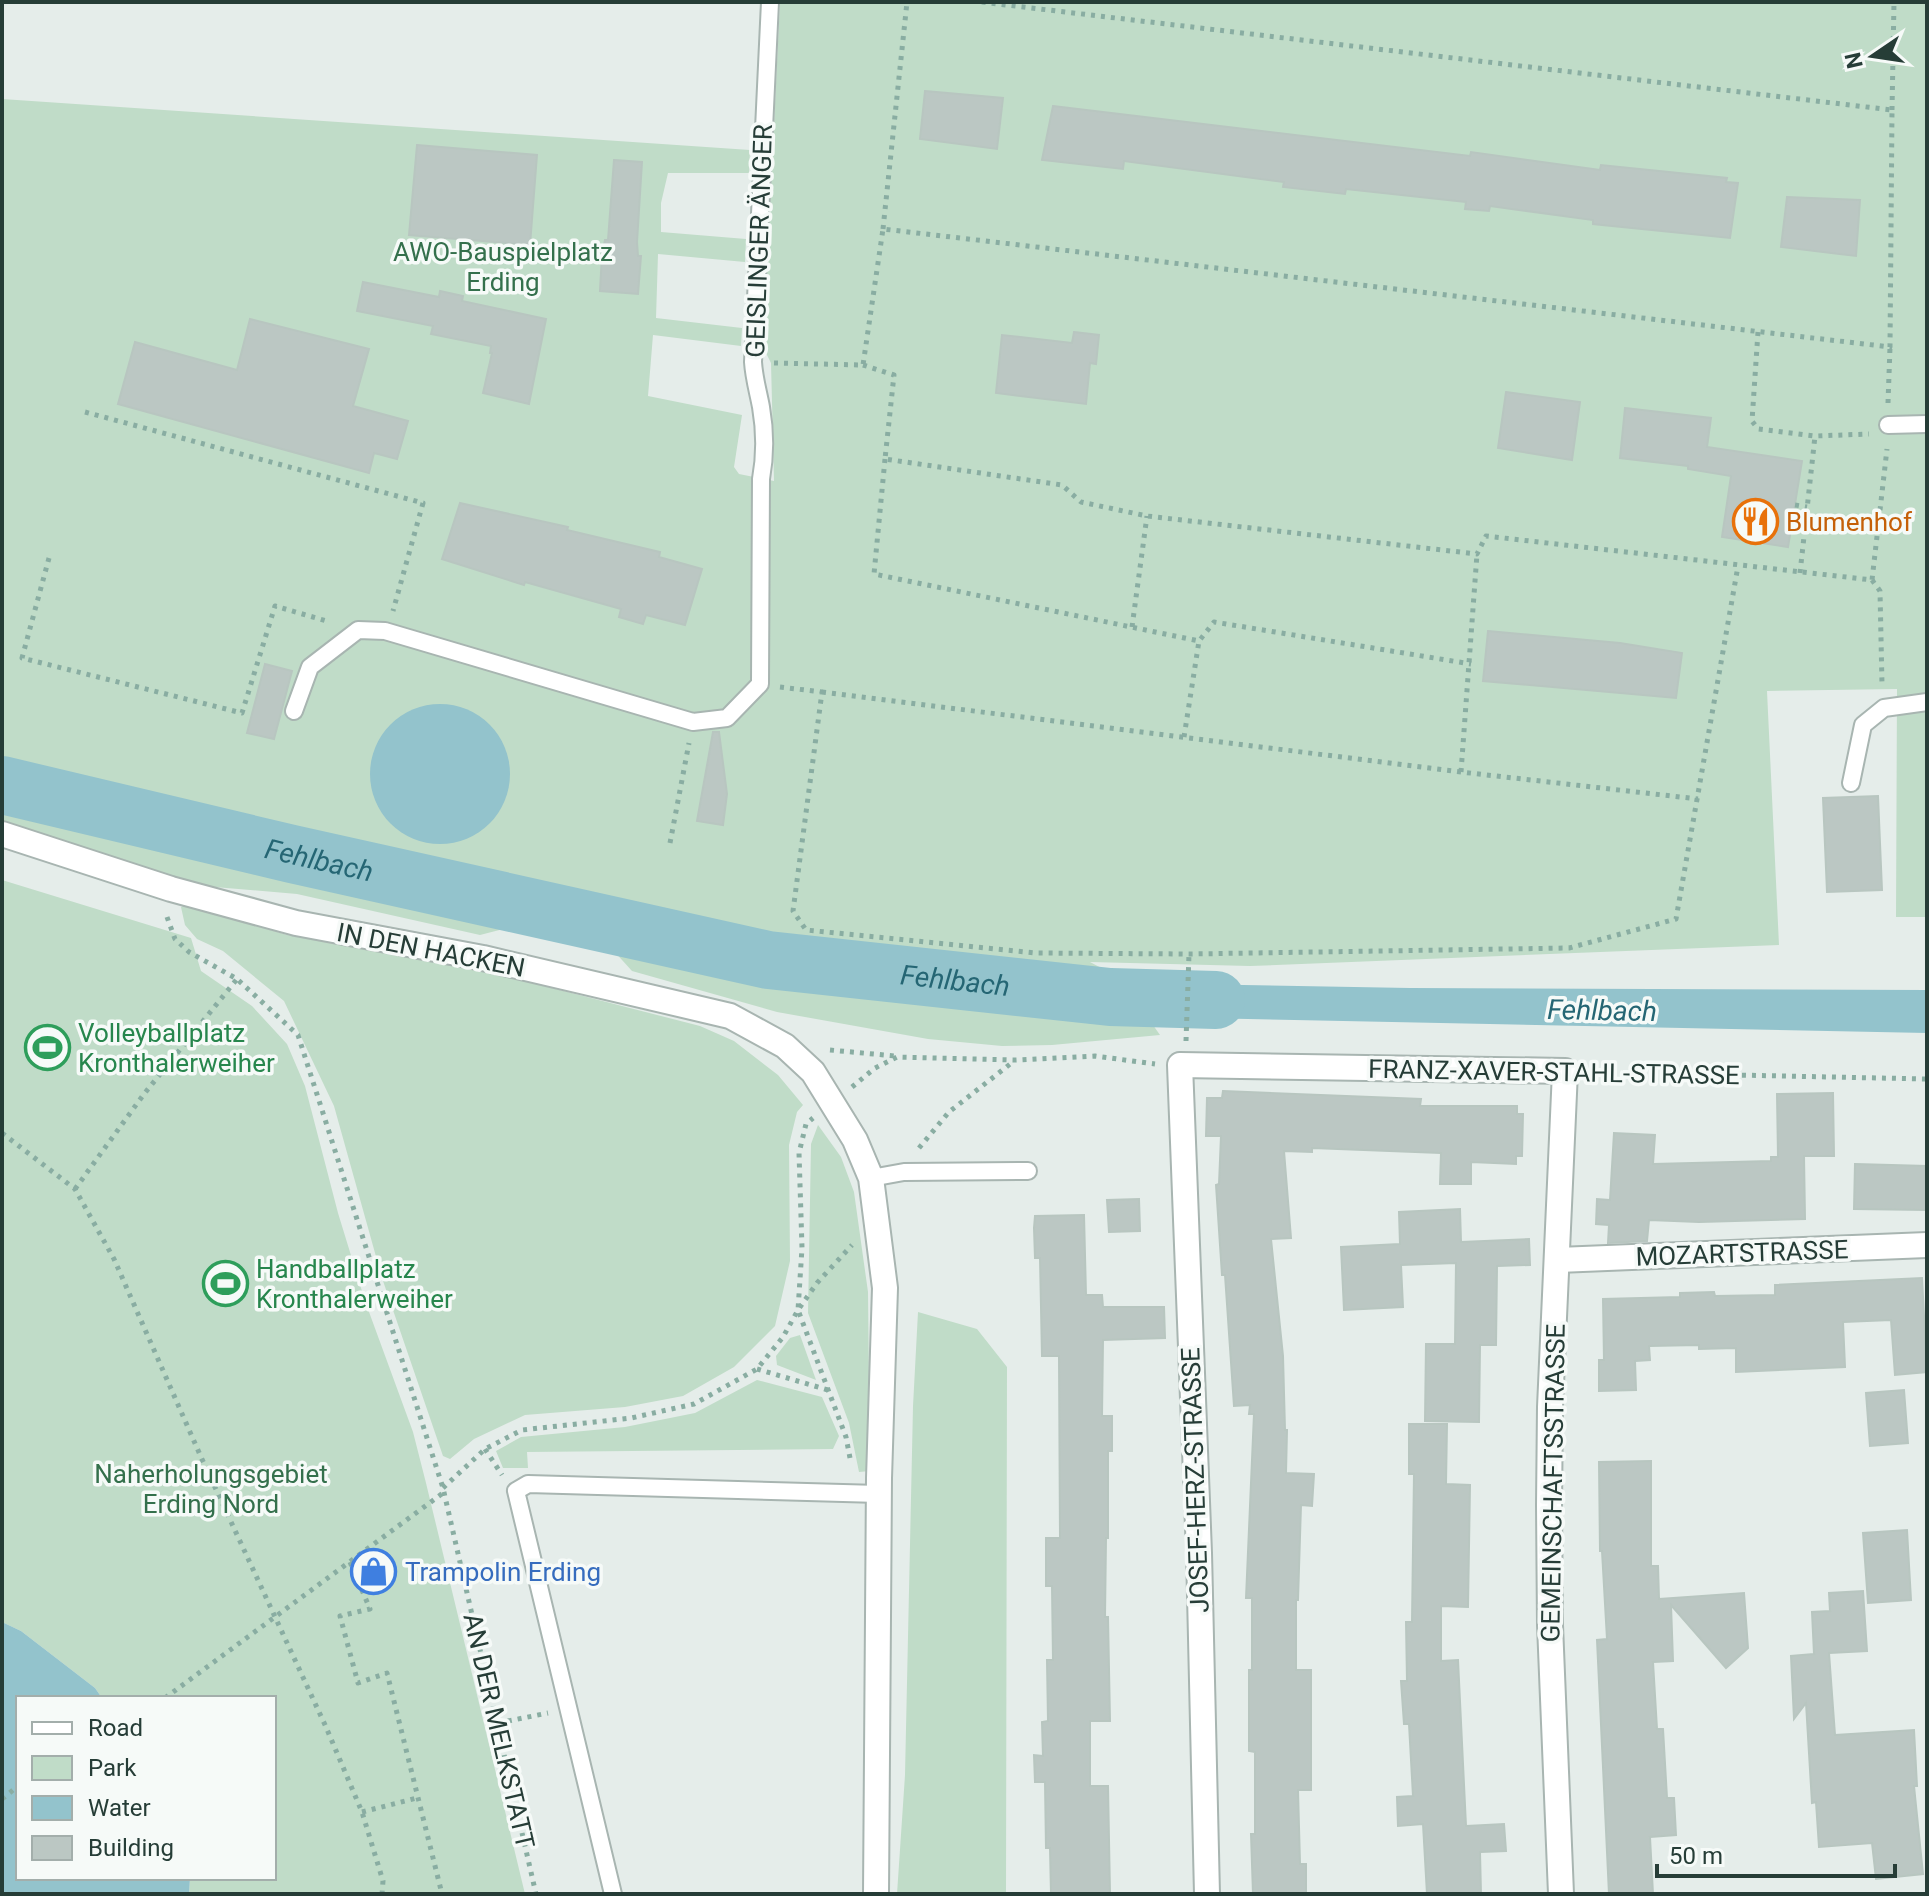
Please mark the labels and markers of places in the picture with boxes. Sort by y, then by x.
restaurant icon: Blumenhof [1731,498,1779,546]
place label: Blumenhof [1786,507,1913,537]
place label: Volleyballplatz Kronthalerweiher [78,1018,275,1078]
sports icon: Volleyballplatz Kronthalerweiher [23,1024,71,1072]
place label: Handballplatz Kronthalerweiher [256,1254,453,1314]
sports icon: Handballplatz Kronthalerweiher [201,1260,249,1308]
shop icon: Trampolin Erding [350,1548,398,1596]
place label: Trampolin Erding [405,1557,601,1587]

